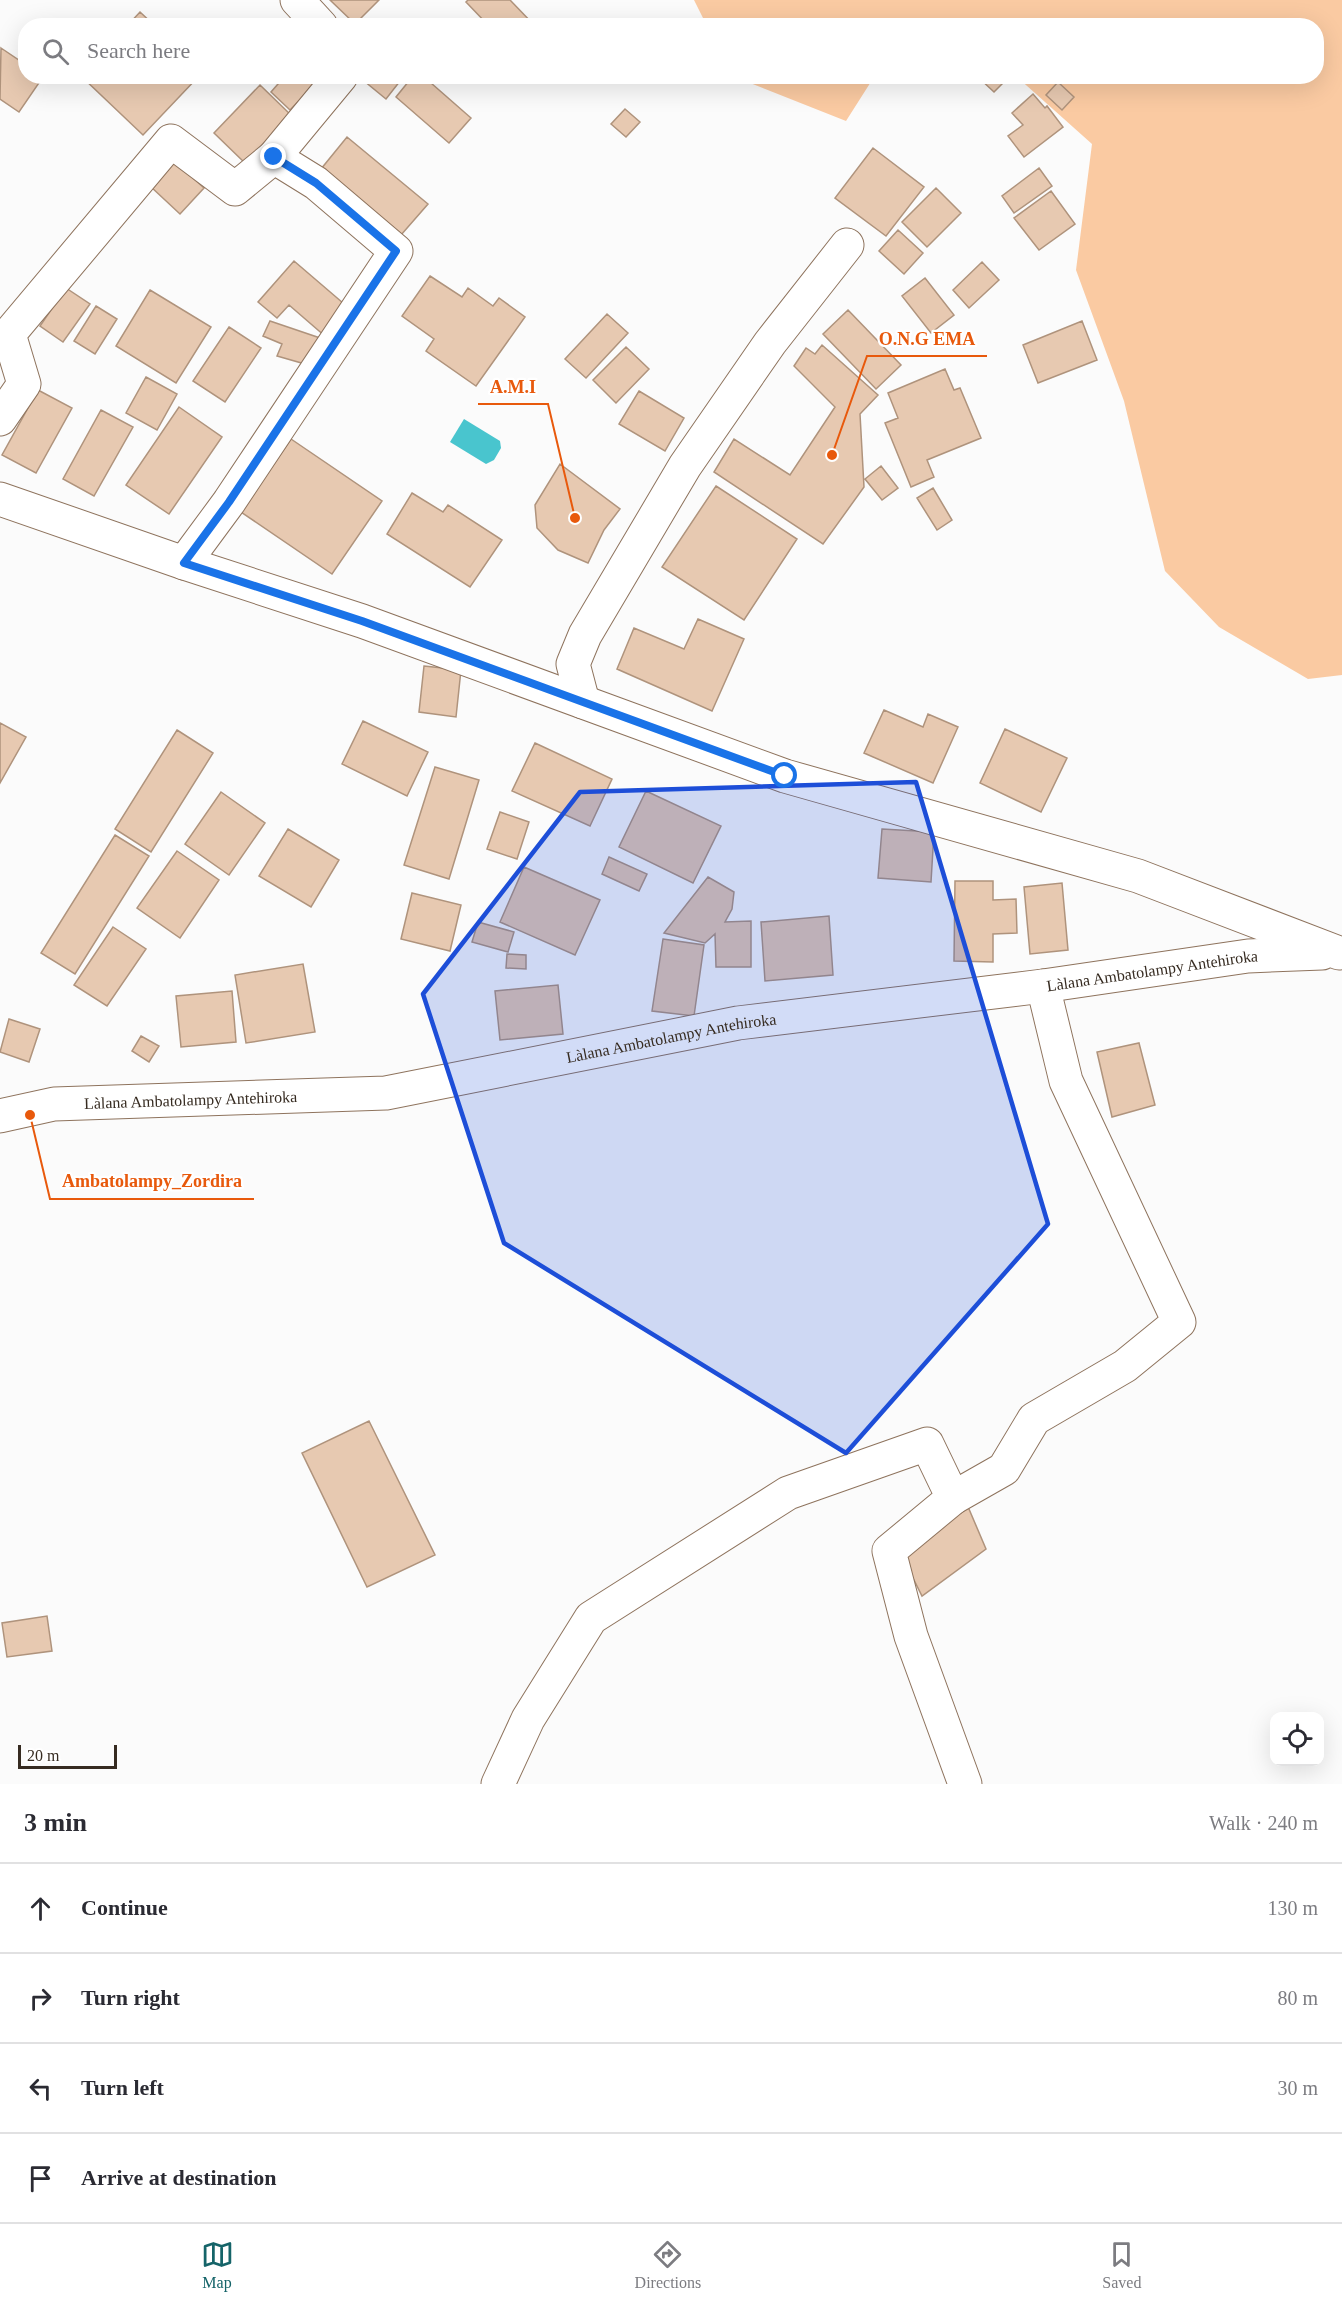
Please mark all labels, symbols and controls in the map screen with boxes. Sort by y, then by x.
search box [18,18,1324,84]
icon: search [39,35,72,68]
text: Search here [87,38,190,63]
route end [260,143,286,169]
callout: O.N.G EMA [867,320,987,356]
text: O.N.G EMA [879,329,975,349]
callout: A.M.I [478,368,548,404]
text: A.M.I [490,377,536,397]
route start [771,762,797,788]
street label: Làlana Ambatolampy Antehiroka [1045,948,1258,994]
street label: Làlana Ambatolampy Antehiroka [565,1010,777,1066]
street label: Làlana Ambatolampy Antehiroka [84,1088,298,1112]
callout: Ambatolampy_Zordira [50,1163,254,1199]
text: Ambatolampy_Zordira [62,1171,242,1191]
map controls [1270,1712,1324,1766]
button: locate [1270,1712,1324,1766]
scale bar [18,1742,117,1770]
text: 20 m [27,1747,59,1764]
text: 3 min [24,1808,87,1837]
text: Walk · 240 m [1209,1812,1318,1834]
icon: ahead [24,1892,57,1925]
text: Continue [81,1895,168,1920]
text: 130 m [1267,1897,1318,1919]
icon: right [24,1982,57,2015]
text: Turn right [81,1985,180,2010]
text: 80 m [1277,1987,1318,2009]
icon: left [24,2072,57,2105]
text: Turn left [81,2075,164,2100]
text: 30 m [1277,2077,1318,2099]
icon: arrive [24,2162,57,2195]
text: Arrive at destination [81,2165,277,2190]
tab: Map [201,2238,234,2292]
tab: Directions [635,2238,701,2292]
tab: Saved [1102,2238,1141,2292]

